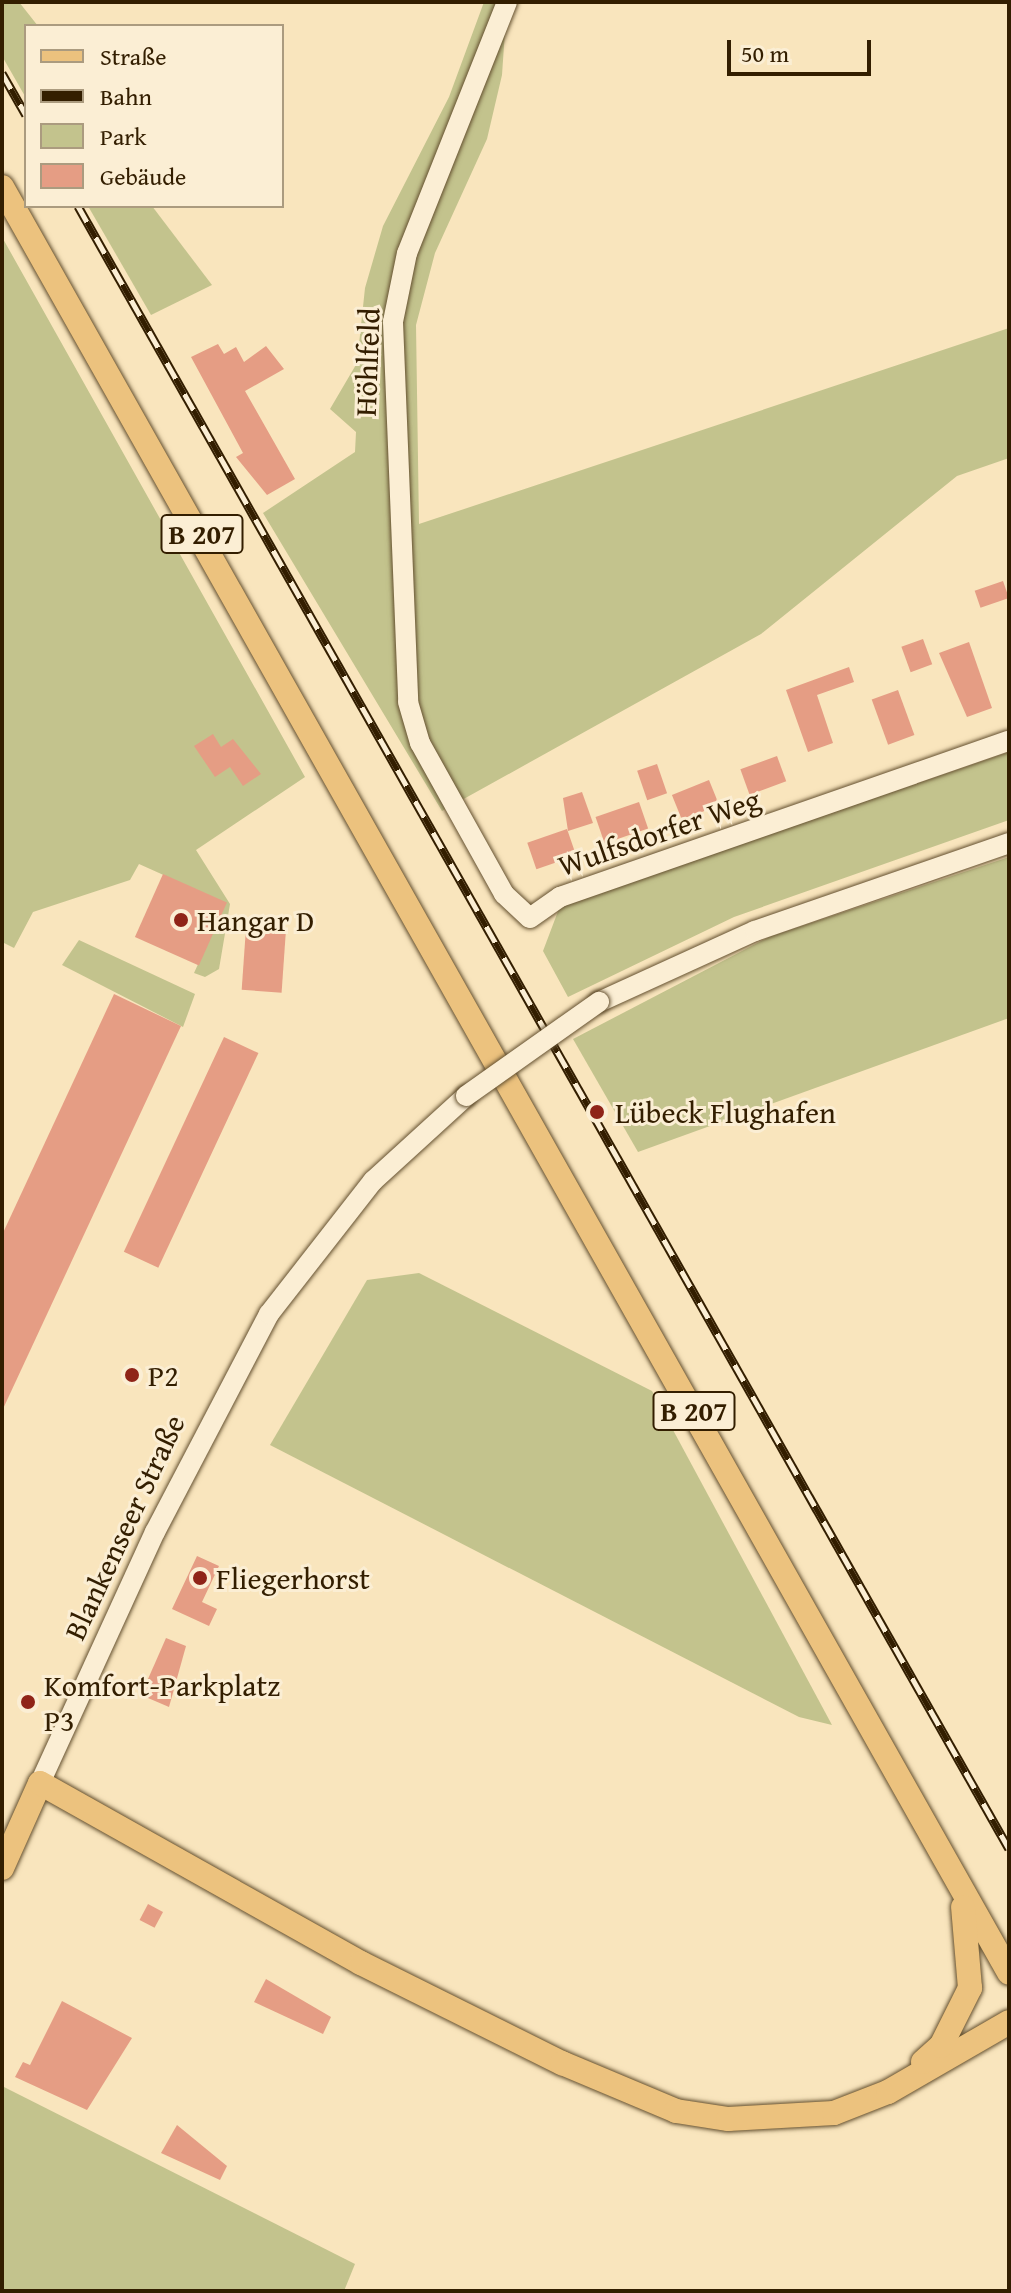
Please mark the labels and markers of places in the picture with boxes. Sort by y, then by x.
place label: Hangar D [197,902,314,938]
marker: Hangar D [172,911,190,929]
place label: Lübeck Flughafen [615,1094,836,1130]
marker: Lübeck Flughafen [586,1101,608,1123]
place label: P2 [148,1357,179,1393]
marker: P2 [123,1366,141,1384]
place label: Fliegerhorst [216,1560,370,1596]
marker: Fliegerhorst [191,1569,209,1587]
place label: Komfort-Parkplatz P3 [44,1667,280,1738]
marker: Komfort-Parkplatz P3 [19,1693,37,1711]

